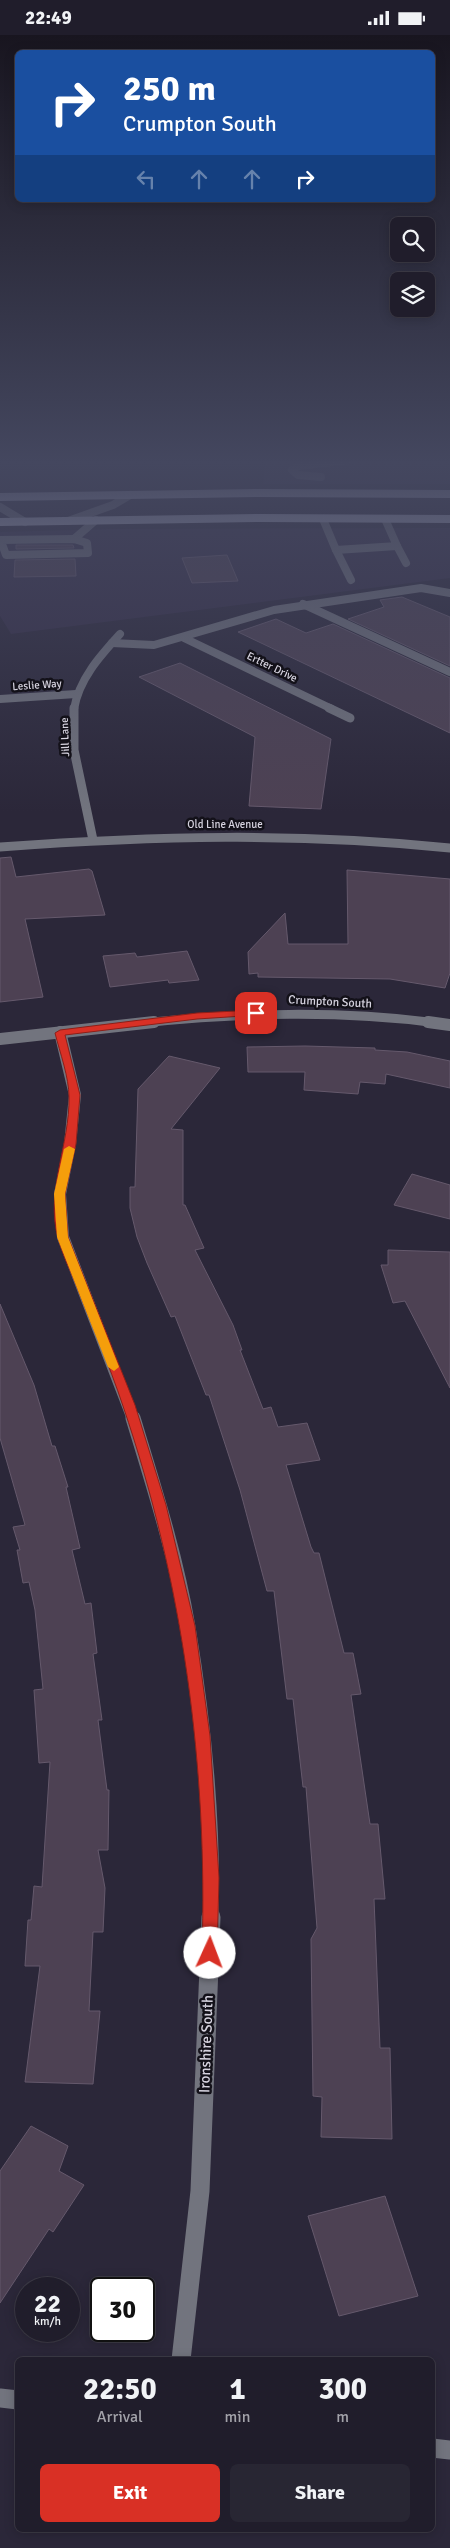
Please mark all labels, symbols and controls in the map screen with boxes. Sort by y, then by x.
text: 22:49 [25,6,72,30]
text: 250 m [123,67,216,110]
icon: right [40,70,105,135]
text: Crumpton South [123,110,277,137]
icon: left [132,165,160,193]
icon: ahead [185,165,213,193]
icon: ahead [238,165,266,193]
icon: right [291,165,319,193]
map controls [390,217,435,317]
button: search [390,217,435,262]
button: layers [390,272,435,317]
street label: Ertter Drive [245,649,299,685]
street label: Leslie Way [12,677,63,693]
street label: Jill Lane [58,717,72,757]
street label: Old Line Avenue [187,818,263,831]
pin [235,992,277,1034]
street label: Crumpton South [288,992,372,1012]
icon: arrive [242,999,270,1027]
position arrow [183,1926,235,1978]
street label: Ironshire South [195,1995,217,2093]
speed limit sign: 30 [90,2277,155,2342]
text: 22 [34,2288,61,2319]
text: km/h [34,2314,61,2329]
text: 22:50 [83,2371,157,2408]
text: 1 [229,2371,246,2408]
text: 300 [318,2371,367,2408]
text: Arrival [97,2407,143,2427]
text: min [225,2407,250,2427]
text: m [336,2407,349,2427]
button: Exit [40,2464,220,2522]
button: Share [230,2464,410,2522]

